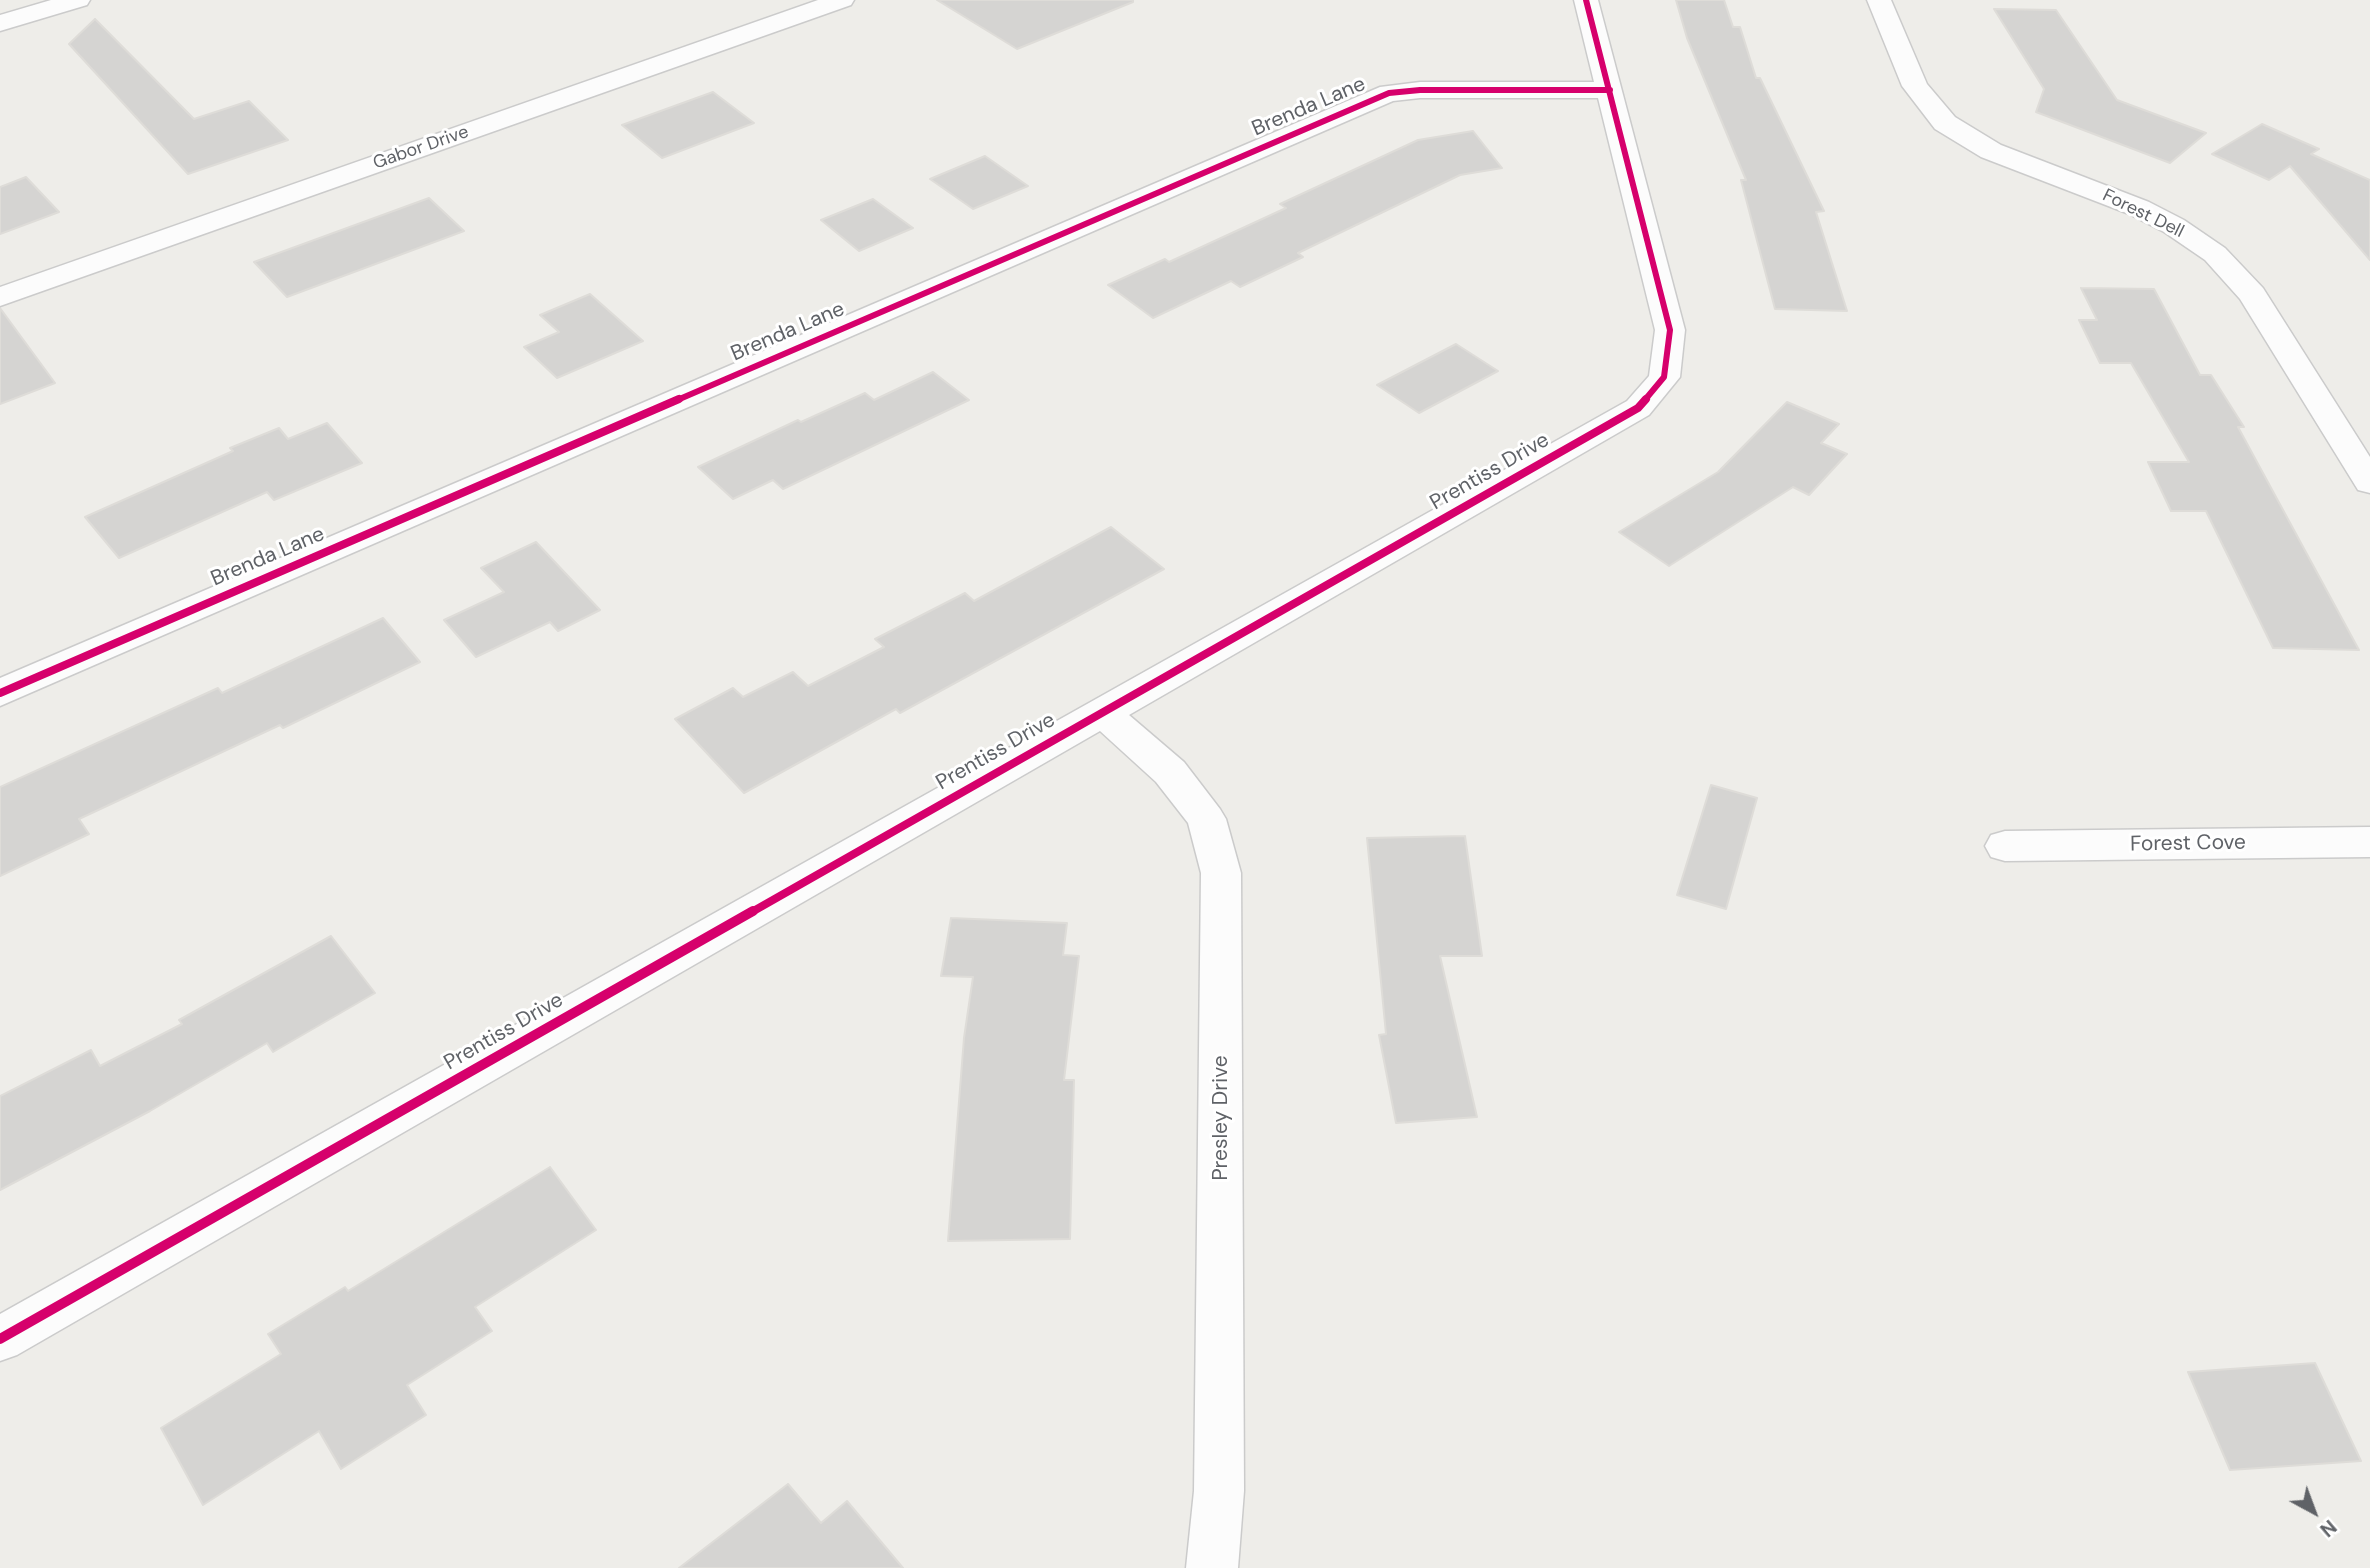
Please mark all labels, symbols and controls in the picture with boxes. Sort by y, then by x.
street label: Brenda Lane [1249,72,1369,142]
street label: Gabor Drive [370,122,472,174]
street label: Forest Dell [2099,185,2187,243]
street label: Brenda Lane [728,297,848,367]
street label: Prentiss Drive [1426,428,1554,516]
street label: Brenda Lane [208,522,328,592]
street label: Prentiss Drive [932,708,1060,796]
street label: Forest Cove [2130,830,2246,858]
street label: Prentiss Drive [440,988,568,1076]
street label: Presley Drive [1208,1055,1234,1181]
north arrow [2279,1477,2349,1547]
text: N [2315,1514,2342,1542]

